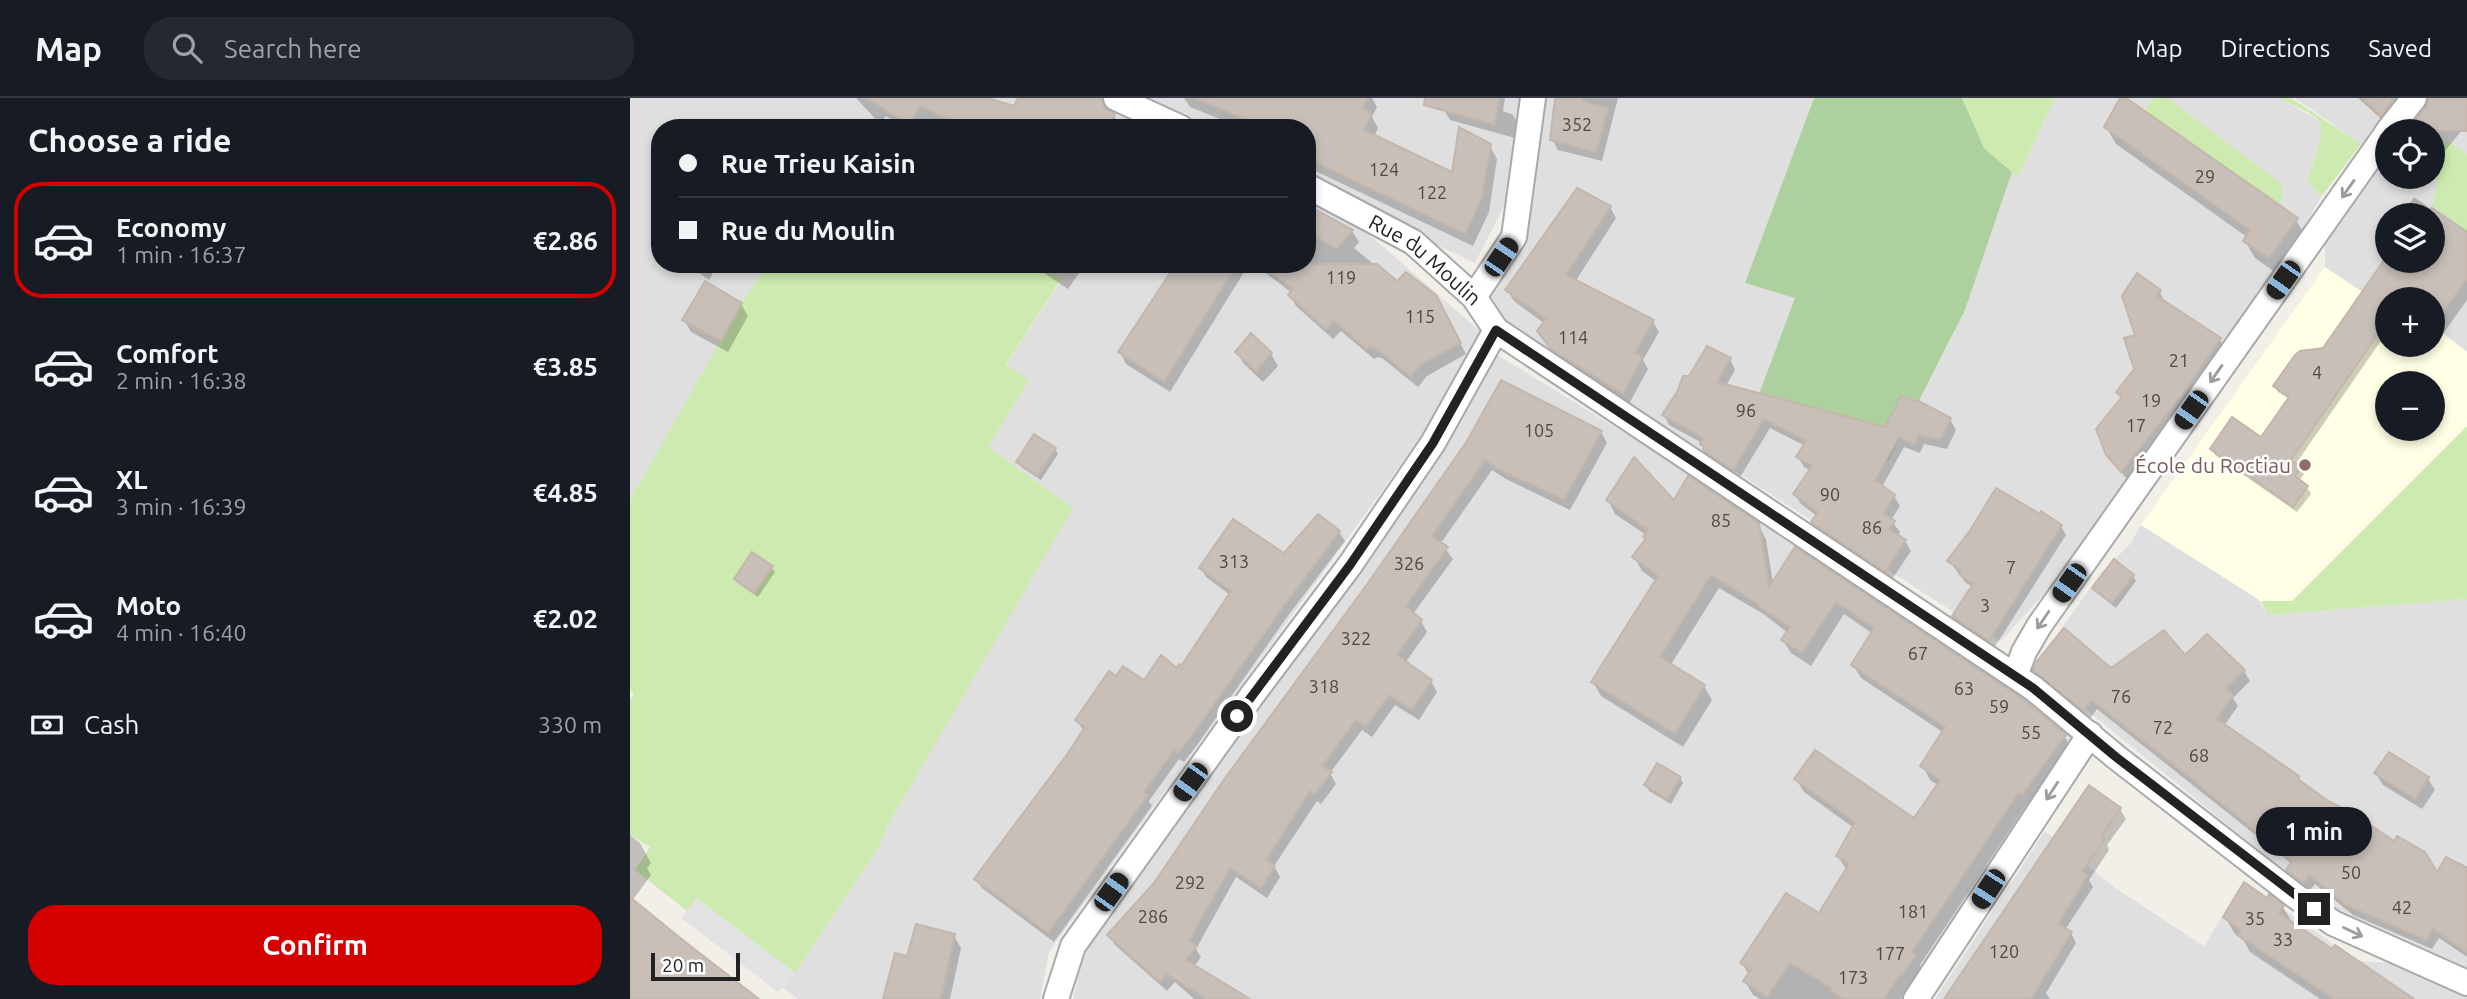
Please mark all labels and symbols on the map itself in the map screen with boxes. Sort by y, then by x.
house number: 352 [1562,114,1592,134]
house number: 124 [1369,159,1399,179]
house number: 29 [2195,166,2215,186]
one-way arrow [2341,179,2355,198]
house number: 122 [1417,182,1447,202]
street label: Rue du Moulin [1365,209,1486,310]
car [1481,234,1522,280]
car [2263,257,2304,303]
house number: 119 [1326,267,1356,287]
house number: 115 [1405,306,1435,326]
house number: 114 [1558,327,1588,347]
house number: 21 [2169,350,2189,370]
house number: 4 [2312,362,2322,382]
one-way arrow [2209,364,2224,383]
car [2171,387,2212,433]
house number: 19 [2141,390,2161,410]
house number: 96 [1736,400,1756,420]
house number: 17 [2126,415,2146,435]
house number: 105 [1524,420,1554,440]
place label: École du Roctiau [2135,453,2291,477]
marker: École du Roctiau [2297,457,2313,473]
house number: 90 [1820,484,1840,504]
house number: 85 [1711,510,1731,530]
house number: 86 [1862,517,1882,537]
house number: 313 [1219,551,1249,571]
house number: 326 [1394,553,1424,573]
house number: 7 [2006,557,2016,577]
car [2049,560,2090,606]
house number: 3 [1980,595,1990,615]
one-way arrow [2036,610,2050,630]
house number: 322 [1341,628,1371,648]
house number: 67 [1908,643,1928,663]
house number: 318 [1309,676,1339,696]
house number: 63 [1954,678,1974,698]
house number: 76 [2111,686,2131,706]
house number: 59 [1989,696,2009,716]
route start [1221,700,1253,732]
house number: 72 [2153,717,2173,737]
house number: 55 [2021,722,2041,742]
house number: 68 [2189,745,2209,765]
car [1170,759,1211,805]
one-way arrow [2045,781,2059,801]
callout: 1 min [2256,808,2372,856]
house number: 50 [2341,862,2361,882]
car [1968,866,2009,912]
car [1091,869,1132,915]
house number: 292 [1175,872,1205,892]
route end [2298,893,2330,925]
house number: 42 [2392,897,2412,917]
house number: 181 [1898,901,1928,921]
house number: 286 [1138,906,1168,926]
house number: 35 [2245,908,2265,928]
one-way arrow [2342,926,2363,939]
house number: 33 [2273,929,2293,949]
house number: 120 [1989,941,2019,961]
house number: 177 [1875,943,1905,963]
scale bar [651,950,740,982]
house number: 173 [1838,967,1868,987]

